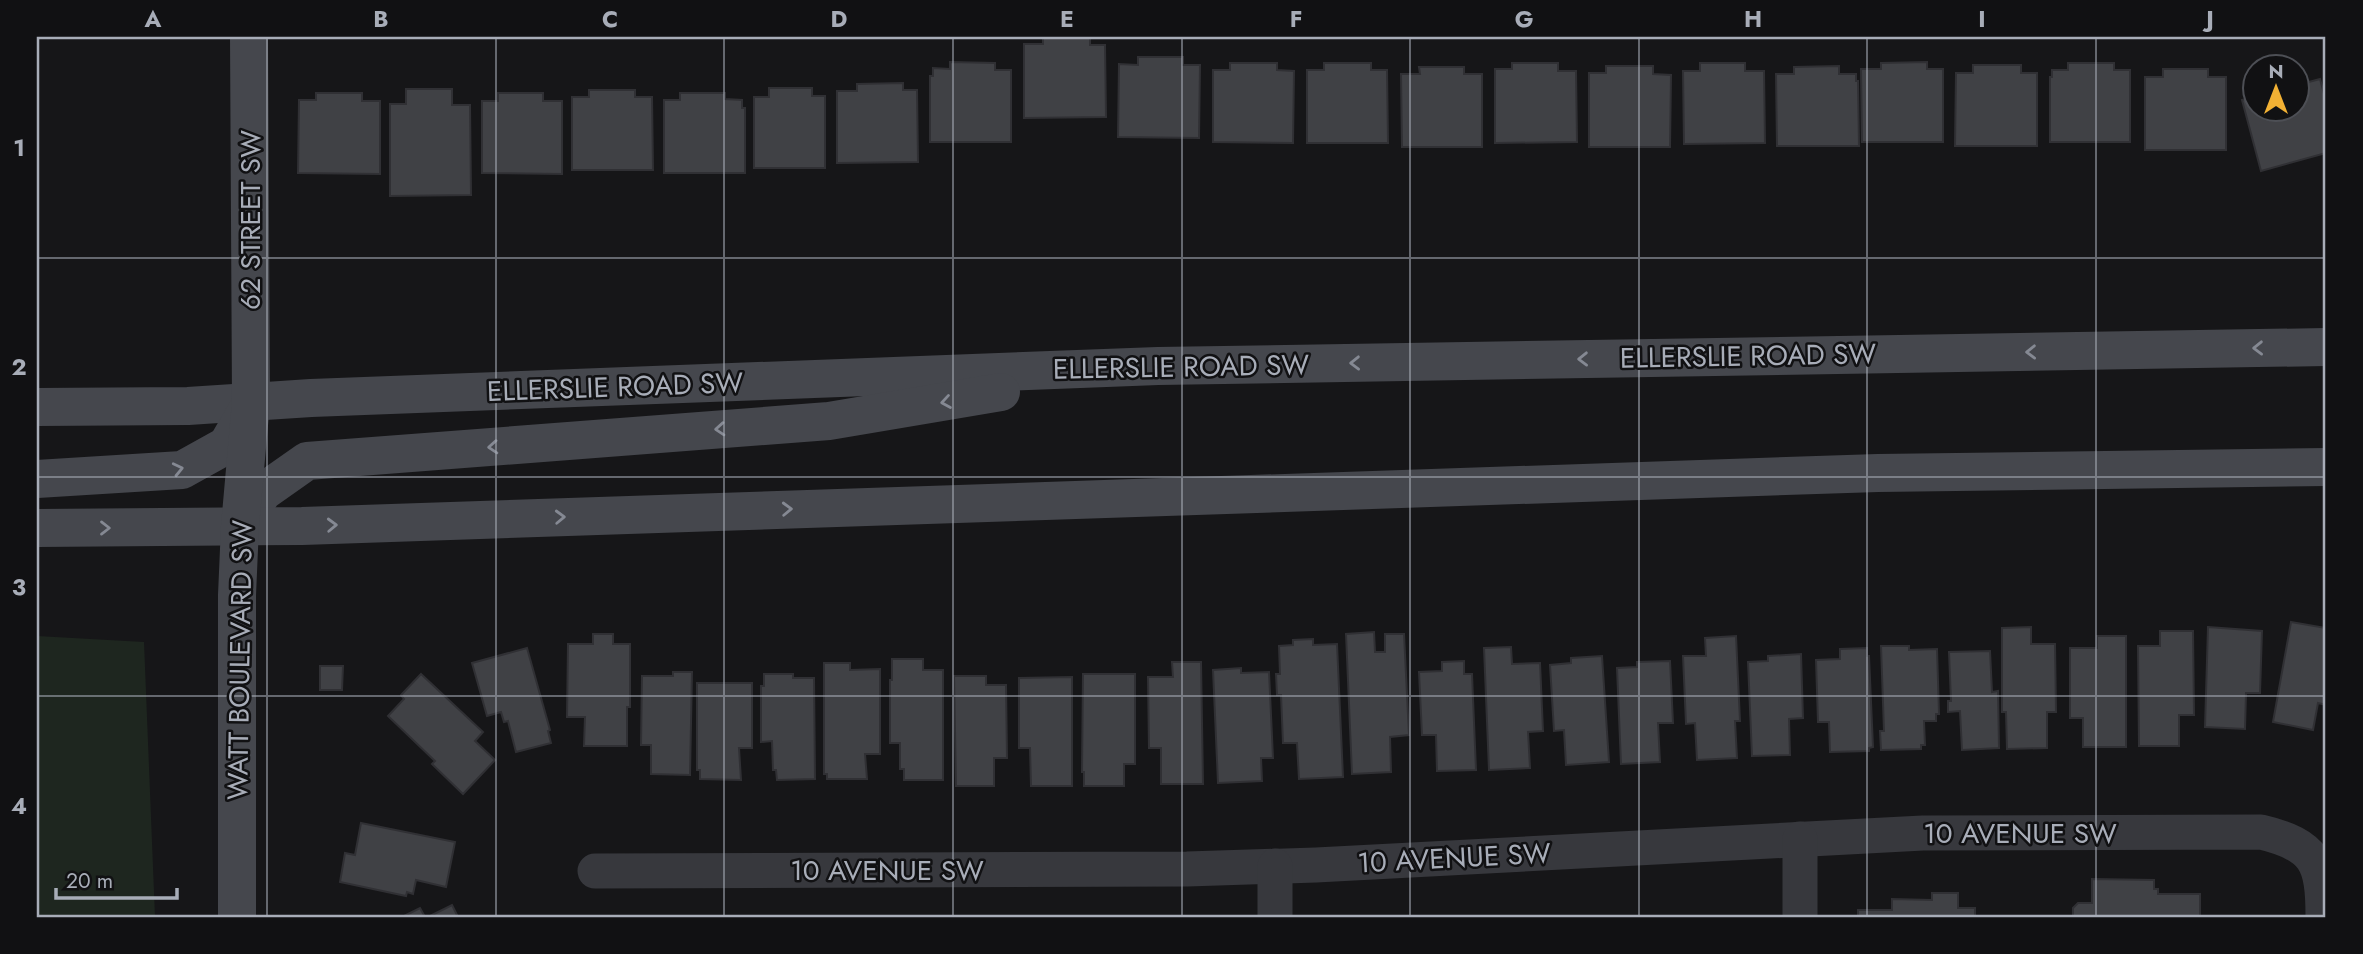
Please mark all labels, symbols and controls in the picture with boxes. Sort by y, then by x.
text: A [144,2,162,36]
text: B [373,2,389,36]
text: C [602,2,618,36]
text: D [831,2,848,36]
text: E [1060,2,1074,36]
text: F [1290,2,1302,36]
text: G [1515,2,1533,36]
text: H [1744,2,1762,36]
text: I [1978,2,1986,36]
text: J [2202,2,2214,36]
north arrow [2240,52,2310,122]
text: N [2268,58,2284,85]
street label: 62 STREET SW [230,130,271,310]
text: 1 [13,131,25,165]
street label: ELLERSLIE ROAD SW [1620,333,1877,379]
one-way arrow [2252,340,2263,356]
street label: ELLERSLIE ROAD SW [1053,344,1310,390]
one-way arrow [2025,344,2035,360]
text: 2 [11,350,27,384]
one-way arrow [1577,351,1587,367]
one-way arrow [1349,355,1360,371]
street label: ELLERSLIE ROAD SW [486,362,744,412]
one-way arrow [940,394,952,409]
one-way arrow [714,421,725,436]
one-way arrow [488,439,499,454]
one-way arrow [172,463,184,477]
one-way arrow [782,502,793,517]
one-way arrow [555,509,566,525]
one-way arrow [327,517,338,532]
street label: WATT BOULEVARD SW [217,519,263,801]
one-way arrow [100,520,111,536]
text: 3 [12,570,26,604]
text: 4 [11,789,27,823]
street label: 10 AVENUE SW [1923,813,2117,854]
street label: 10 AVENUE SW [1356,832,1552,884]
street label: 10 AVENUE SW [790,850,984,891]
scale bar [56,856,177,900]
text: 20 m [66,866,113,896]

